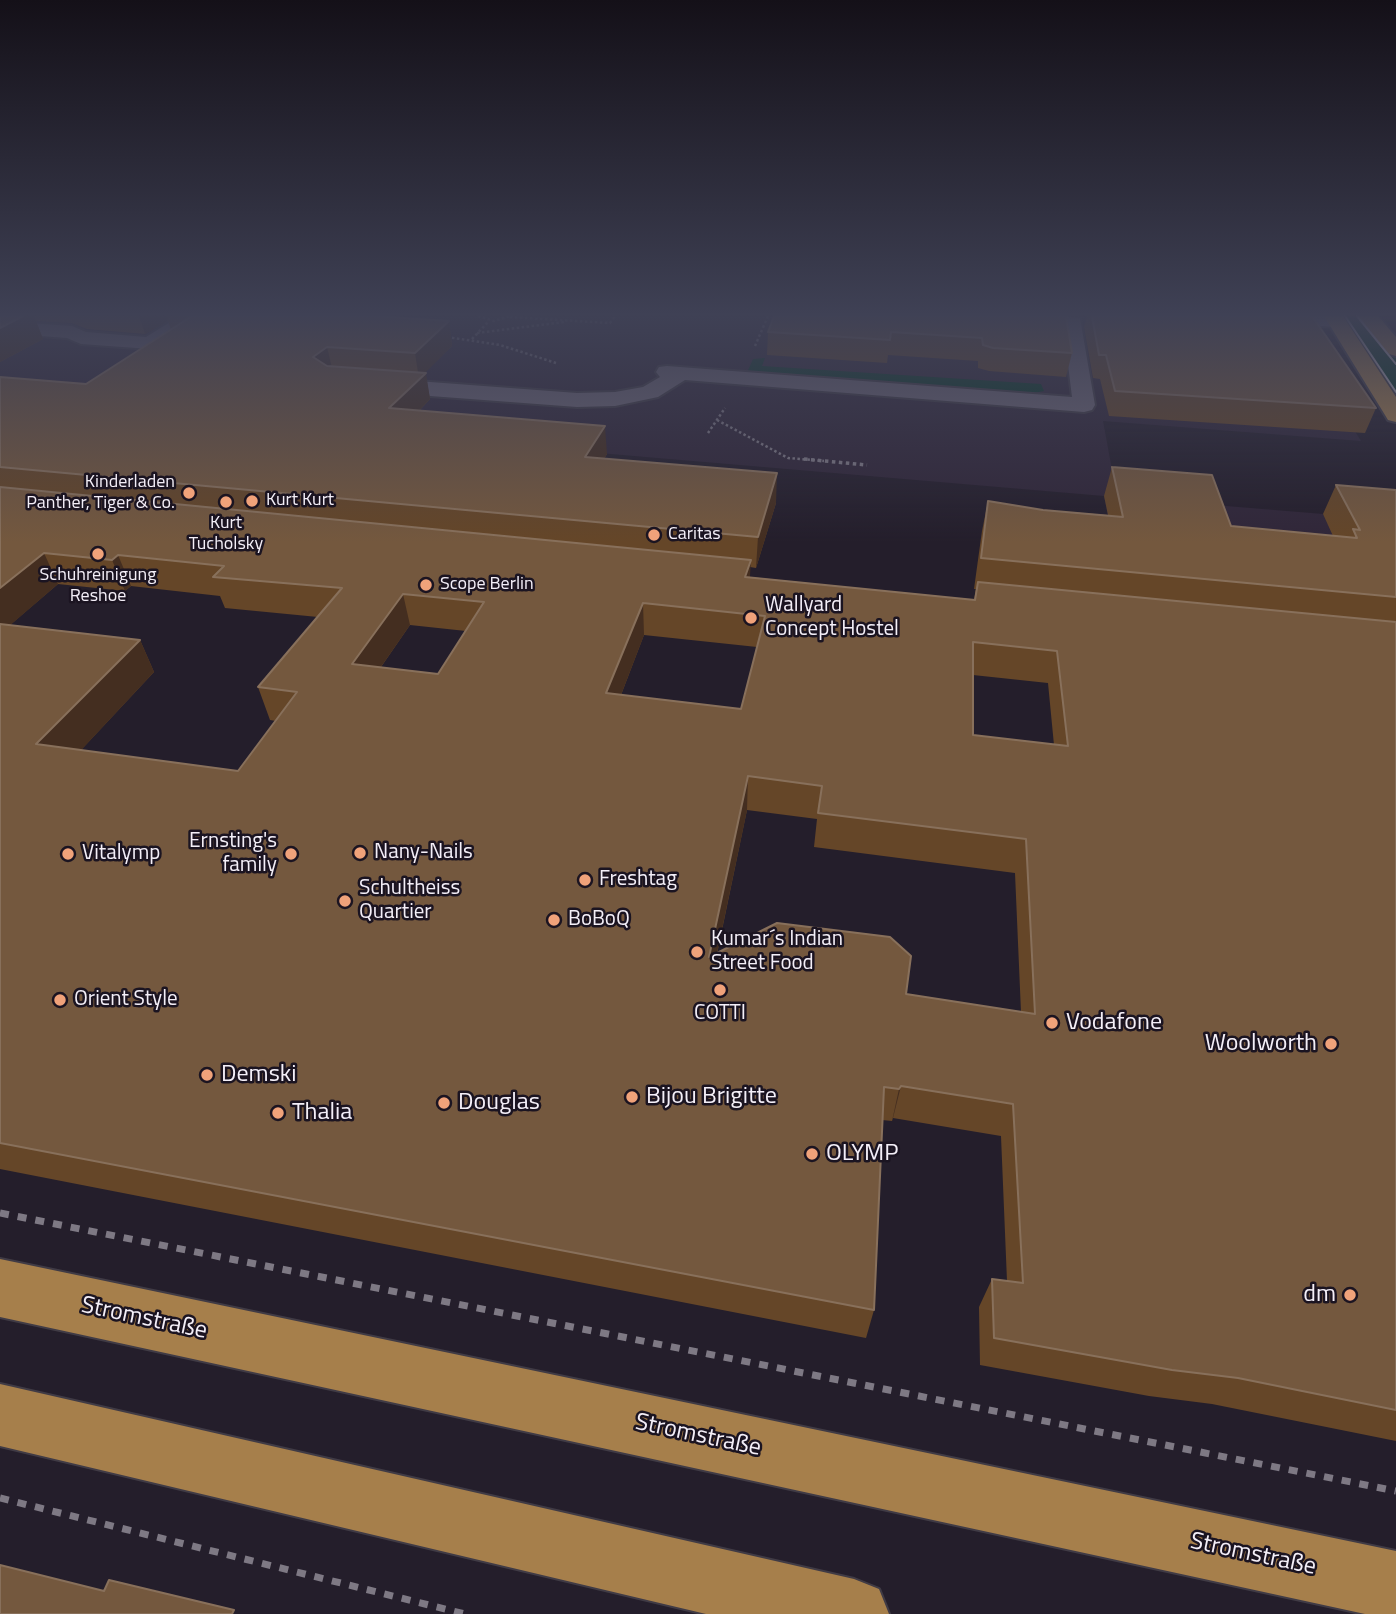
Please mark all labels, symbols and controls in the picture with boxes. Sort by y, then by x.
place label: Kinderladen Panther, Tiger & Co. [26,472,175,514]
marker: Kinderladen Panther, Tiger & Co. [181,485,197,501]
place label: Kurt Kurt [266,490,334,512]
marker: Kurt Kurt [244,493,260,509]
marker: Kurt Tucholsky [218,494,234,510]
place label: Kurt Tucholsky [189,513,263,556]
place label: Caritas [668,524,721,546]
marker: Caritas [646,527,662,543]
marker: Schuhreinigung Reshoe [90,546,106,562]
place label: Schuhreinigung Reshoe [40,565,156,608]
place label: Scope Berlin [440,574,534,596]
marker: Scope Berlin [418,577,434,593]
place label: Wallyard Concept Hostel [765,593,899,643]
marker: Wallyard Concept Hostel [743,610,759,626]
place label: Ernsting's family [189,829,277,879]
place label: Nany-Nails [374,840,473,866]
place label: Vitalymp [82,841,160,867]
marker: Nany-Nails [352,845,368,861]
marker: Vitalymp [60,846,76,862]
marker: Ernsting's family [283,846,299,862]
place label: Freshtag [599,867,677,893]
marker: Freshtag [577,872,593,888]
place label: Schultheiss Quartier [359,876,460,926]
marker: Schultheiss Quartier [337,893,353,909]
place label: BoBoQ [568,907,630,933]
marker: BoBoQ [546,912,562,928]
place label: Kumar´s Indian Street Food [711,927,843,977]
marker: Kumar´s Indian Street Food [689,944,705,960]
marker: COTTI [712,982,728,998]
place label: Orient Style [74,987,178,1013]
marker: Orient Style [52,992,68,1008]
place label: COTTI [694,1001,746,1027]
place label: Vodafone [1066,1009,1162,1037]
marker: Vodafone [1044,1015,1060,1031]
place label: Woolworth [1205,1030,1317,1058]
marker: Woolworth [1323,1036,1339,1052]
place label: Demski [221,1061,297,1089]
marker: Demski [199,1067,215,1083]
place label: Bijou Brigitte [646,1083,777,1111]
place label: Douglas [458,1089,540,1117]
marker: Bijou Brigitte [624,1089,640,1105]
marker: Douglas [436,1095,452,1111]
place label: Thalia [292,1099,352,1127]
marker: Thalia [270,1105,286,1121]
place label: OLYMP [826,1140,899,1168]
marker: OLYMP [804,1146,820,1162]
place label: dm [1303,1281,1336,1309]
marker: dm [1342,1287,1358,1303]
street label: Stromstraße [78,1292,210,1346]
street label: Stromstraße [632,1409,764,1463]
street label: Stromstraße [1187,1528,1319,1582]

